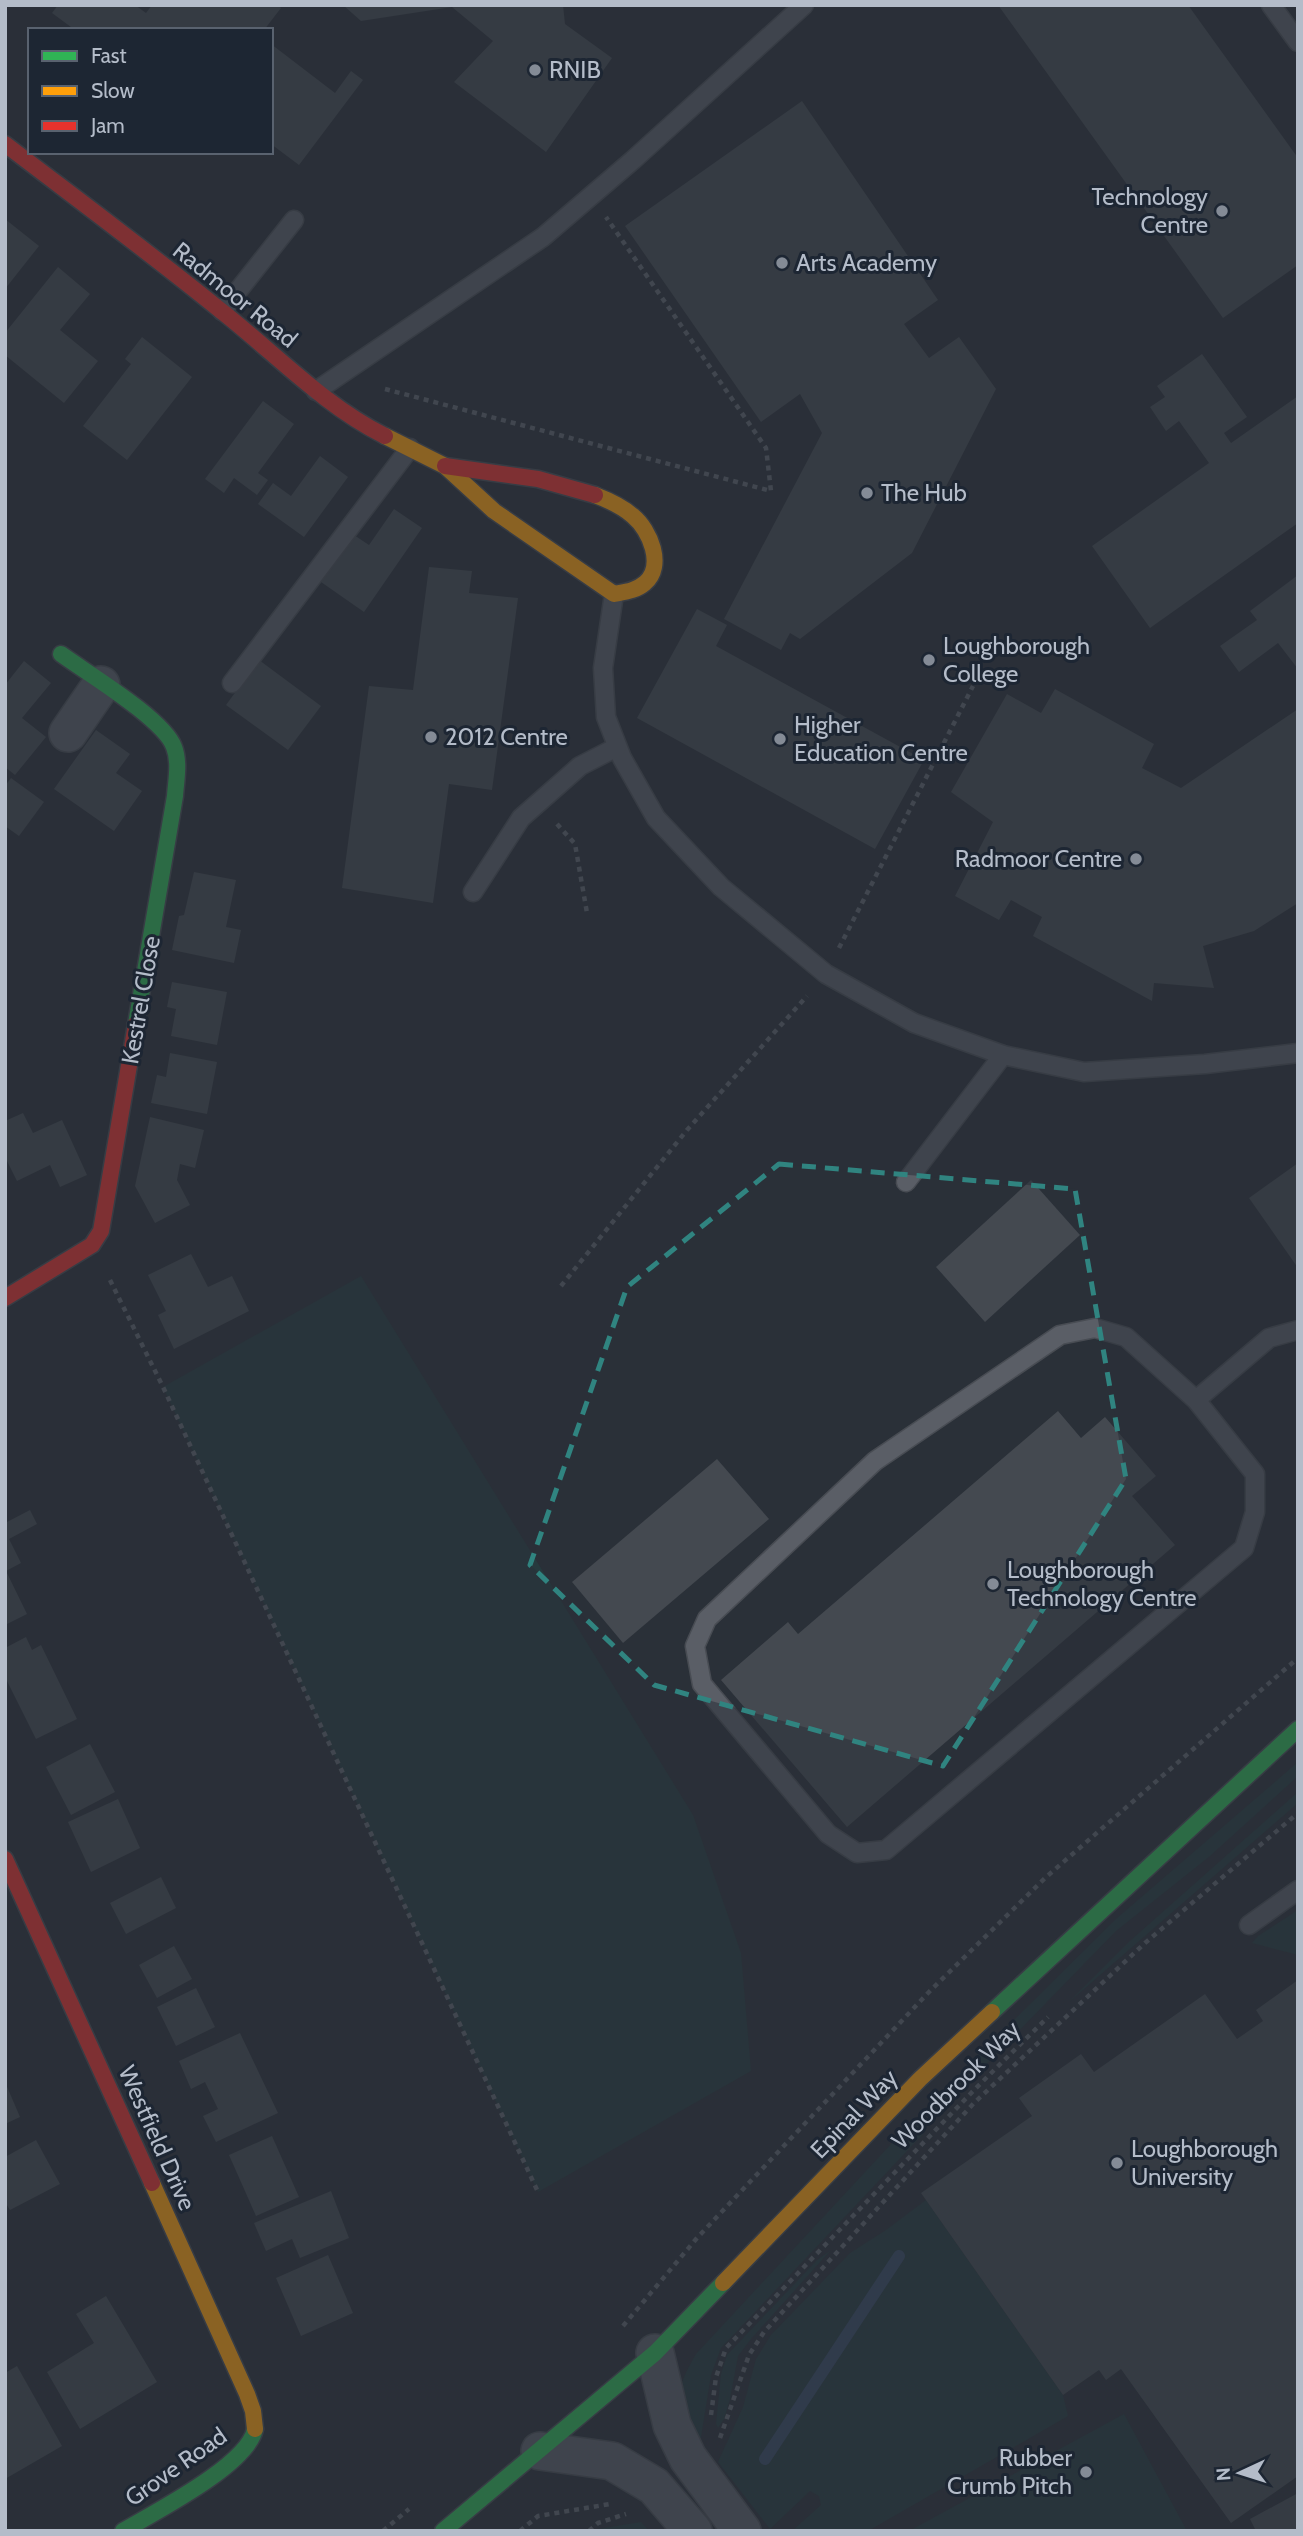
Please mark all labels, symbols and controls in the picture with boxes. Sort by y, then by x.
legend [28,28,273,154]
text: Fast [91,43,127,68]
place label: RNIB [549,55,601,84]
marker: RNIB [527,62,543,78]
text: Slow [91,78,135,103]
text: Jam [90,113,125,138]
place label: Technology Centre [1091,182,1208,239]
marker: Technology Centre [1214,203,1230,219]
street label: Radmoor Road [167,236,303,354]
place label: Arts Academy [796,248,937,277]
marker: Arts Academy [774,255,790,271]
place label: The Hub [881,478,967,507]
marker: The Hub [859,485,875,501]
place label: Loughborough College [943,631,1090,688]
marker: Loughborough College [921,652,937,668]
place label: Higher Education Centre [794,710,968,767]
place label: 2012 Centre [445,722,568,751]
marker: 2012 Centre [423,729,439,745]
marker: Higher Education Centre [772,731,788,747]
place label: Radmoor Centre [955,844,1122,873]
marker: Radmoor Centre [1128,851,1144,867]
street label: Kestrel Close [115,934,166,1066]
place label: Loughborough Technology Centre [1007,1555,1197,1612]
marker: Loughborough Technology Centre [985,1576,1001,1592]
street label: Woodbrook Way [885,2014,1026,2155]
street label: Westfield Drive [113,2061,202,2215]
street label: Epinal Way [804,2063,903,2164]
place label: Loughborough University [1131,2134,1278,2191]
marker: Loughborough University [1109,2155,1125,2171]
street label: Grove Road [119,2421,232,2512]
north arrow [1205,2438,1275,2508]
place label: Rubber Crumb Pitch [947,2443,1072,2500]
marker: Rubber Crumb Pitch [1078,2464,1094,2480]
text: N [1212,2467,1235,2482]

